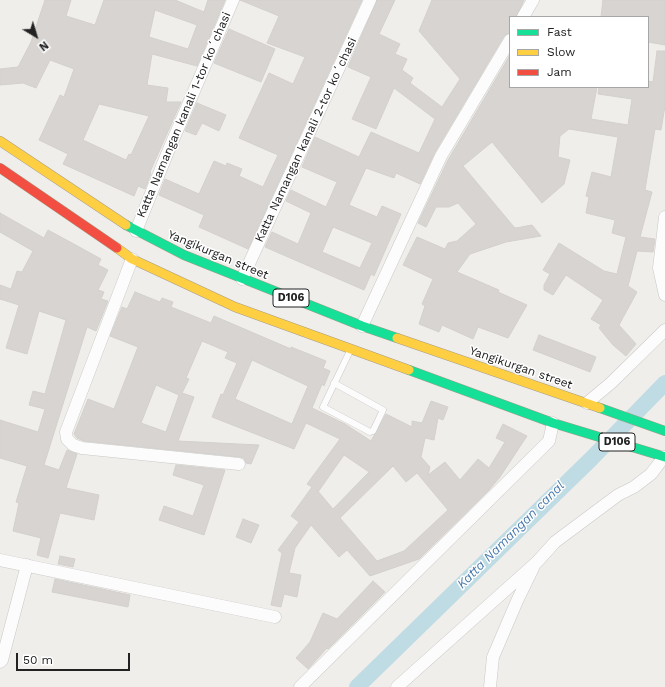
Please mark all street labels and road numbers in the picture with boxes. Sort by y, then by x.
street label: Katta Namangan kanali 1-tor koʻchasi [134,10,234,220]
street label: Katta Namangan kanali 2-tor koʻchasi [252,35,360,245]
street label: Yangikurgan street [166,227,270,283]
road number: D106 [273,289,309,307]
street label: Yangikurgan street [468,344,574,392]
road number: D106 [599,433,635,451]

